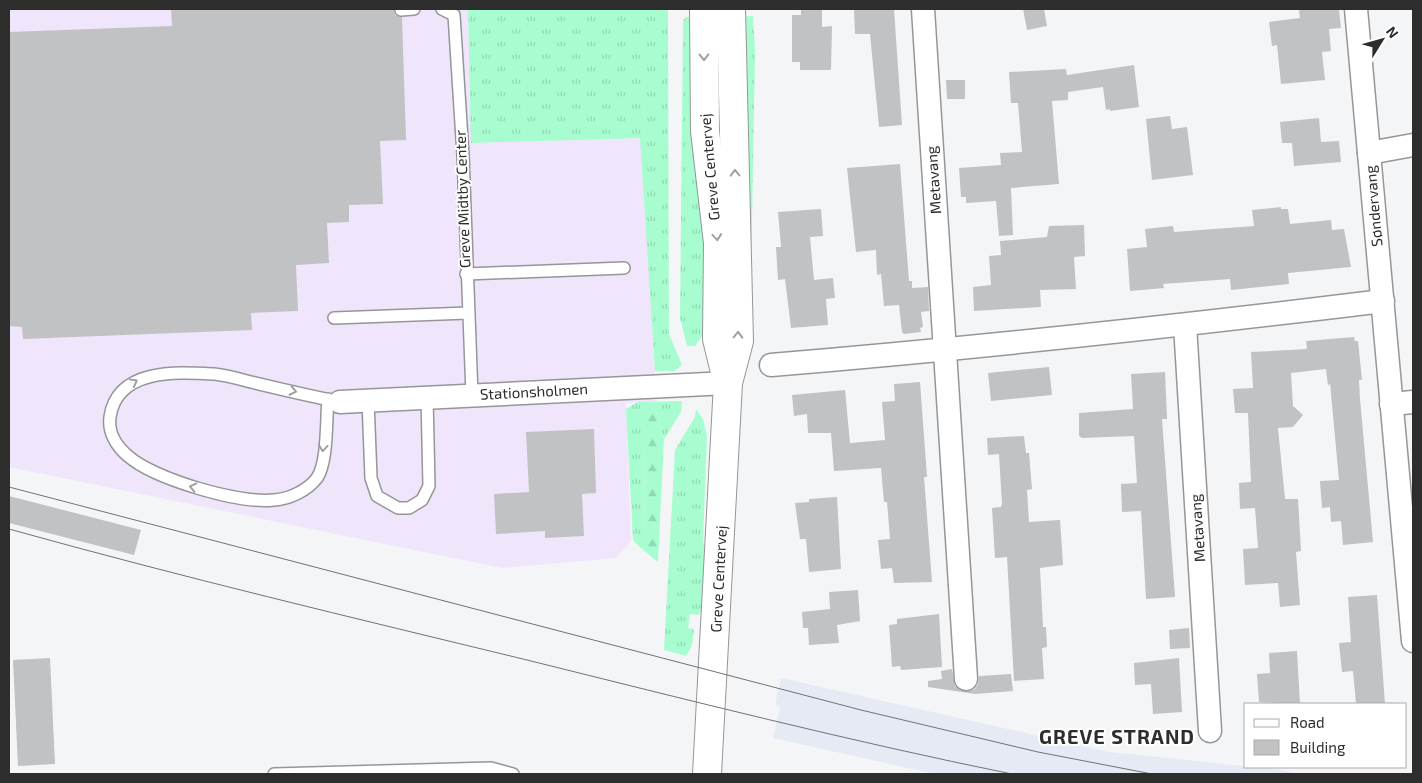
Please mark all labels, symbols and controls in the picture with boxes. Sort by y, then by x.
north arrow [1357,15,1407,65]
text: N [1383,23,1403,41]
one-way arrow [699,54,709,62]
street label: Greve Centervej [695,113,724,221]
street label: Greve Midtby Center [451,130,473,268]
street label: Metavang [922,145,944,215]
street label: Søndervang [1360,164,1386,247]
one-way arrow [730,169,740,176]
one-way arrow [711,233,722,241]
one-way arrow [733,331,743,339]
one-way arrow [128,379,137,389]
street label: Stationsholmen [479,379,588,403]
one-way arrow [288,385,297,396]
one-way arrow [318,444,329,452]
one-way arrow [189,482,198,493]
street label: Metavang [1186,493,1208,563]
street label: Greve Centervej [706,525,731,633]
legend [1244,703,1407,768]
text: Road [1290,713,1325,731]
district label: GREVE STRAND [1039,724,1195,748]
text: Building [1290,738,1346,756]

